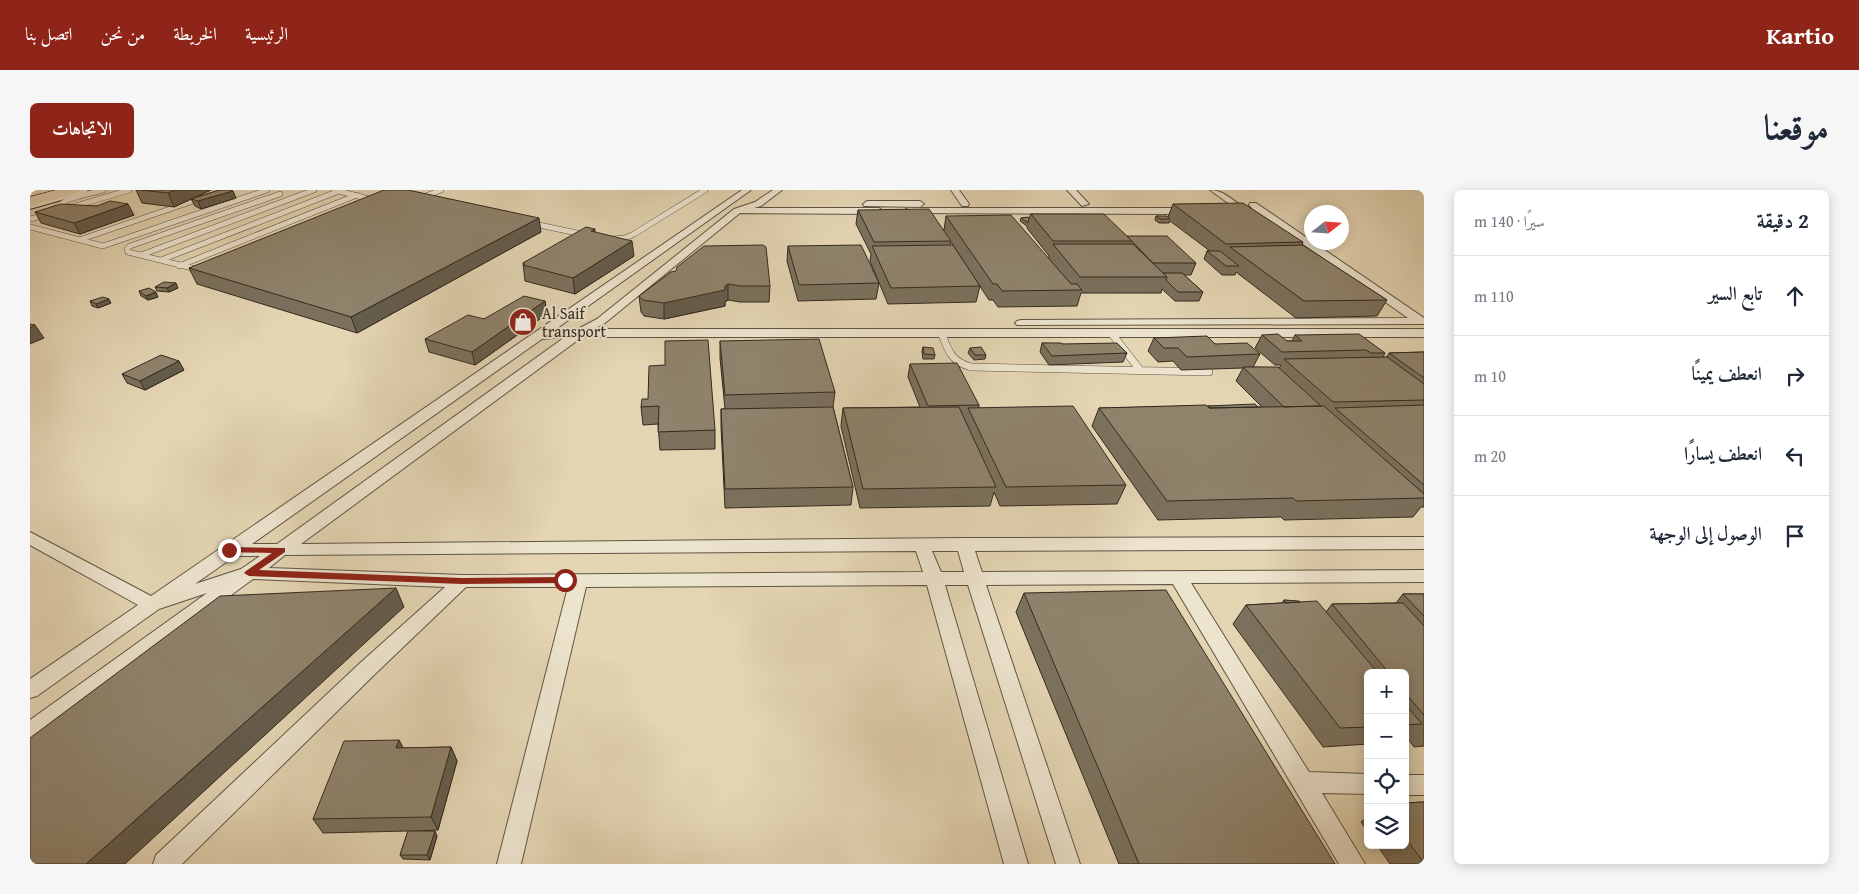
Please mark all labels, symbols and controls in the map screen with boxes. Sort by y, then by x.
text: Kartio [1766,18,1834,53]
text: اتصل بنا [25,20,72,47]
text: من نحن [100,20,145,47]
text: الخريطة [173,20,217,47]
text: الرئيسية [245,20,288,47]
text: موقعنا [1764,101,1829,152]
button: الاتجاهات [30,103,134,158]
north arrow [1304,205,1349,250]
text: 2 دقيقة [1757,205,1809,236]
text: سيرًا · 140 m [1474,209,1545,233]
text: تابع السير [1708,279,1762,307]
icon: ahead [1781,282,1809,310]
text: 110 m [1474,284,1514,308]
place label: Al Saif transport [542,301,606,343]
shop icon: Al Saif transport [508,307,538,337]
text: انعطف يمينًا [1692,359,1762,387]
icon: right [1781,362,1809,390]
text: 10 m [1474,364,1506,388]
text: انعطف يسارًا [1684,439,1762,467]
icon: left [1781,442,1809,470]
text: 20 m [1474,444,1506,468]
text: الوصول إلى الوجهة [1650,519,1762,547]
icon: arrive [1781,522,1809,550]
route end [218,539,241,562]
route start [554,569,577,592]
map controls [1364,669,1409,849]
button: + [1364,669,1409,714]
button: − [1364,714,1409,759]
button: locate [1364,759,1409,804]
button: layers [1364,804,1409,849]

